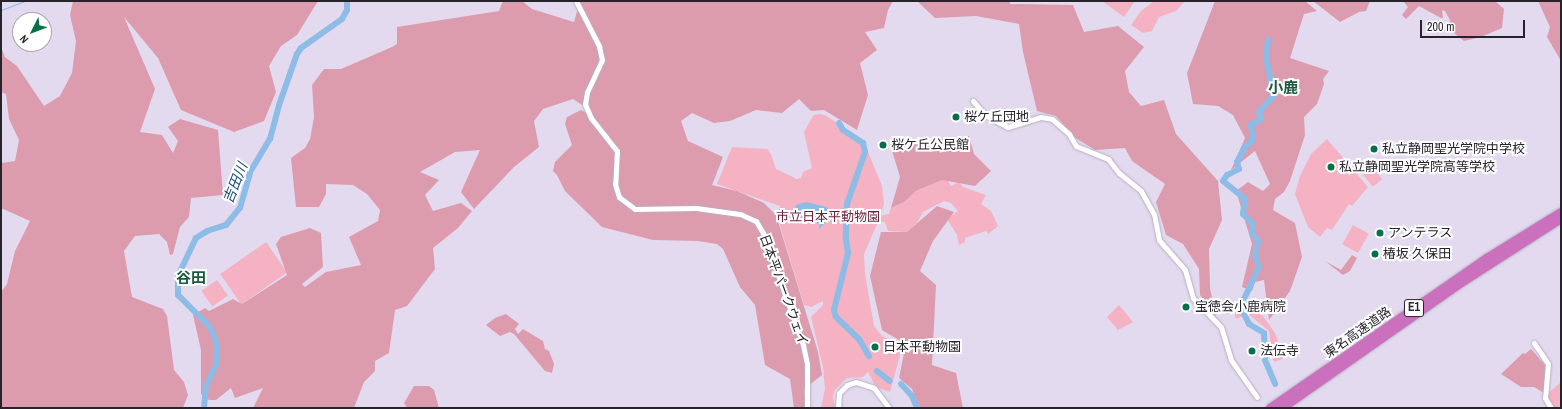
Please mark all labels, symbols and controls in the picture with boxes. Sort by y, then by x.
north arrow [12,12,52,52]
scale bar [1422,12,1527,38]
text: 200 m [1427,19,1454,35]
text: N [16,32,31,46]
district label: 小鹿 [1268,79,1298,97]
place label: 桜ケ丘団地 [964,109,1029,125]
marker: 桜ケ丘団地 [951,112,961,122]
place label: 桜ケ丘公民館 [891,137,969,153]
marker: 桜ケ丘公民館 [878,140,888,150]
place label: 私立静岡聖光学院中学校 [1382,141,1525,157]
marker: 私立静岡聖光学院中学校 [1369,144,1379,154]
place label: 私立静岡聖光学院高等学校 [1339,159,1495,175]
water label: 吉田川 [219,160,251,206]
marker: 私立静岡聖光学院高等学校 [1326,162,1336,172]
park label: 市立日本平動物園 [776,209,880,225]
place label: アンテラス [1388,225,1453,241]
marker: アンテラス [1375,228,1385,238]
street label: 日本平パークウェイ [756,232,810,348]
place label: 椿坂 久保田 [1383,246,1451,262]
marker: 椿坂 久保田 [1370,249,1380,259]
district label: 谷田 [176,269,206,287]
road number: E1 [1403,298,1425,318]
place label: 宝徳会小鹿病院 [1195,299,1286,315]
marker: 宝徳会小鹿病院 [1180,301,1192,313]
street label: 東名高速道路 [1322,304,1394,362]
place label: 日本平動物園 [883,339,961,355]
marker: 日本平動物園 [870,342,880,352]
place label: 法伝寺 [1260,343,1299,359]
marker: 法伝寺 [1247,346,1257,356]

